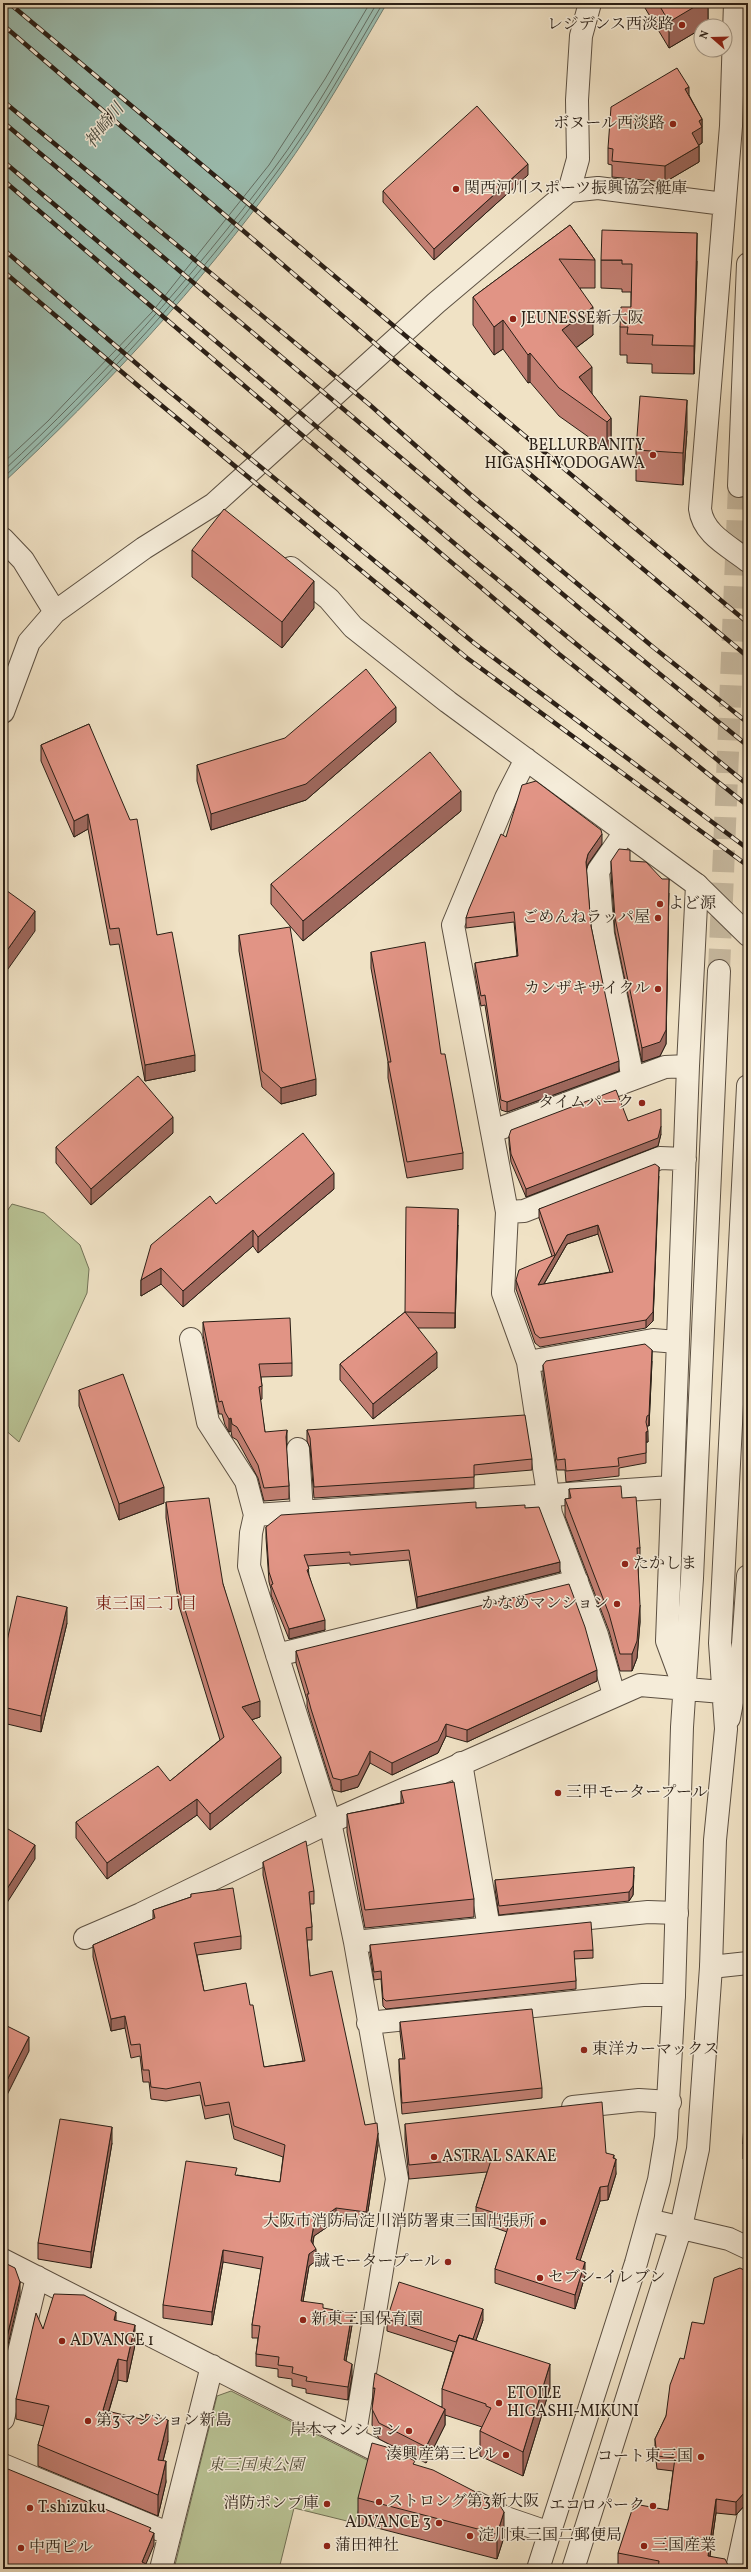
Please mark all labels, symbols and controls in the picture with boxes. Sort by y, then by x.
place label: レジデンス西淡路 [547,14,674,36]
north arrow [693,18,733,58]
marker: レジデンス西淡路 [677,20,687,30]
text: N [697,29,713,41]
water label: 神崎川 [80,97,131,153]
place label: ボヌール西淡路 [553,113,665,135]
marker: ボヌール西淡路 [668,119,678,129]
place label: 関西河川スポーツ振興協会艇庫 [464,178,687,200]
marker: 関西河川スポーツ振興協会艇庫 [451,184,461,194]
place label: JEUNESSE新大阪 [521,308,643,330]
marker: JEUNESSE新大阪 [508,314,518,324]
place label: BELLURBANITY HIGASHI YODOGAWA [485,435,645,475]
marker: BELLURBANITY HIGASHI YODOGAWA [648,450,658,460]
place label: よど源 [668,893,716,915]
marker: よど源 [655,899,665,909]
place label: ごめんねラッパ屋 [522,907,650,929]
marker: ごめんねラッパ屋 [653,913,663,923]
place label: カンザキサイクル [524,978,650,1000]
marker: カンザキサイクル [653,984,663,994]
place label: タイムパーク [538,1092,634,1114]
marker: タイムパーク [637,1098,647,1108]
place label: たかしま [633,1553,697,1575]
marker: たかしま [620,1559,630,1569]
district label: 東三国二丁目 [95,1593,197,1616]
place label: かなめマンション [482,1593,609,1615]
marker: かなめマンション [612,1599,622,1609]
place label: 三甲モータープール [566,1782,708,1804]
marker: 三甲モータープール [553,1788,563,1798]
place label: 東洋カーマックス [592,2039,719,2061]
marker: 東洋カーマックス [579,2045,589,2055]
place label: ASTRAL SAKAE [442,2146,557,2168]
marker: ASTRAL SAKAE [429,2152,439,2162]
place label: 大阪市消防局淀川消防署東三国出張所 [263,2211,535,2233]
marker: 大阪市消防局淀川消防署東三国出張所 [538,2217,548,2227]
place label: 誠モータープール [314,2251,440,2273]
marker: 誠モータープール [443,2257,453,2267]
place label: セブン-イレブン [548,2267,665,2289]
marker: セブン-イレブン [535,2273,545,2283]
place label: 新東三国保育園 [311,2309,423,2331]
marker: 新東三国保育園 [298,2315,308,2325]
place label: ADVANCE 1 [70,2330,154,2352]
marker: ADVANCE 1 [57,2336,67,2346]
place label: ETOILE HIGASHI-MIKUNI [507,2383,639,2423]
marker: ETOILE HIGASHI-MIKUNI [494,2398,504,2408]
place label: 第3マンション新島 [96,2410,232,2432]
marker: 第3マンション新島 [83,2416,93,2426]
place label: 岸本マンション [290,2420,401,2442]
marker: 岸本マンション [404,2426,414,2436]
place label: 湊興産第三ビル [386,2444,498,2466]
place label: コート東三国 [597,2446,693,2468]
marker: 湊興産第三ビル [501,2450,511,2460]
marker: コート東三国 [696,2452,706,2462]
park label: 東三国東公園 [208,2455,307,2477]
place label: ストロング第3新大阪 [387,2491,539,2513]
place label: 消防ポンプ庫 [223,2493,319,2515]
place label: エコロパーク [549,2495,645,2517]
place label: T.shizuku [38,2497,106,2519]
marker: ストロング第3新大阪 [374,2497,384,2507]
marker: 消防ポンプ庫 [322,2499,332,2509]
marker: エコロパーク [648,2501,658,2511]
marker: T.shizuku [25,2503,35,2513]
place label: ADVANCE 3 [345,2512,431,2534]
marker: ADVANCE 3 [434,2518,444,2528]
place label: 淀川東三国二郵便局 [478,2525,622,2547]
marker: 淀川東三国二郵便局 [465,2531,475,2541]
place label: 蒲田神社 [335,2535,399,2557]
place label: 三国産業 [652,2535,716,2557]
place label: 中西ビル [29,2537,93,2559]
marker: 蒲田神社 [322,2541,332,2551]
marker: 三国産業 [639,2541,649,2551]
marker: 中西ビル [16,2543,26,2553]

